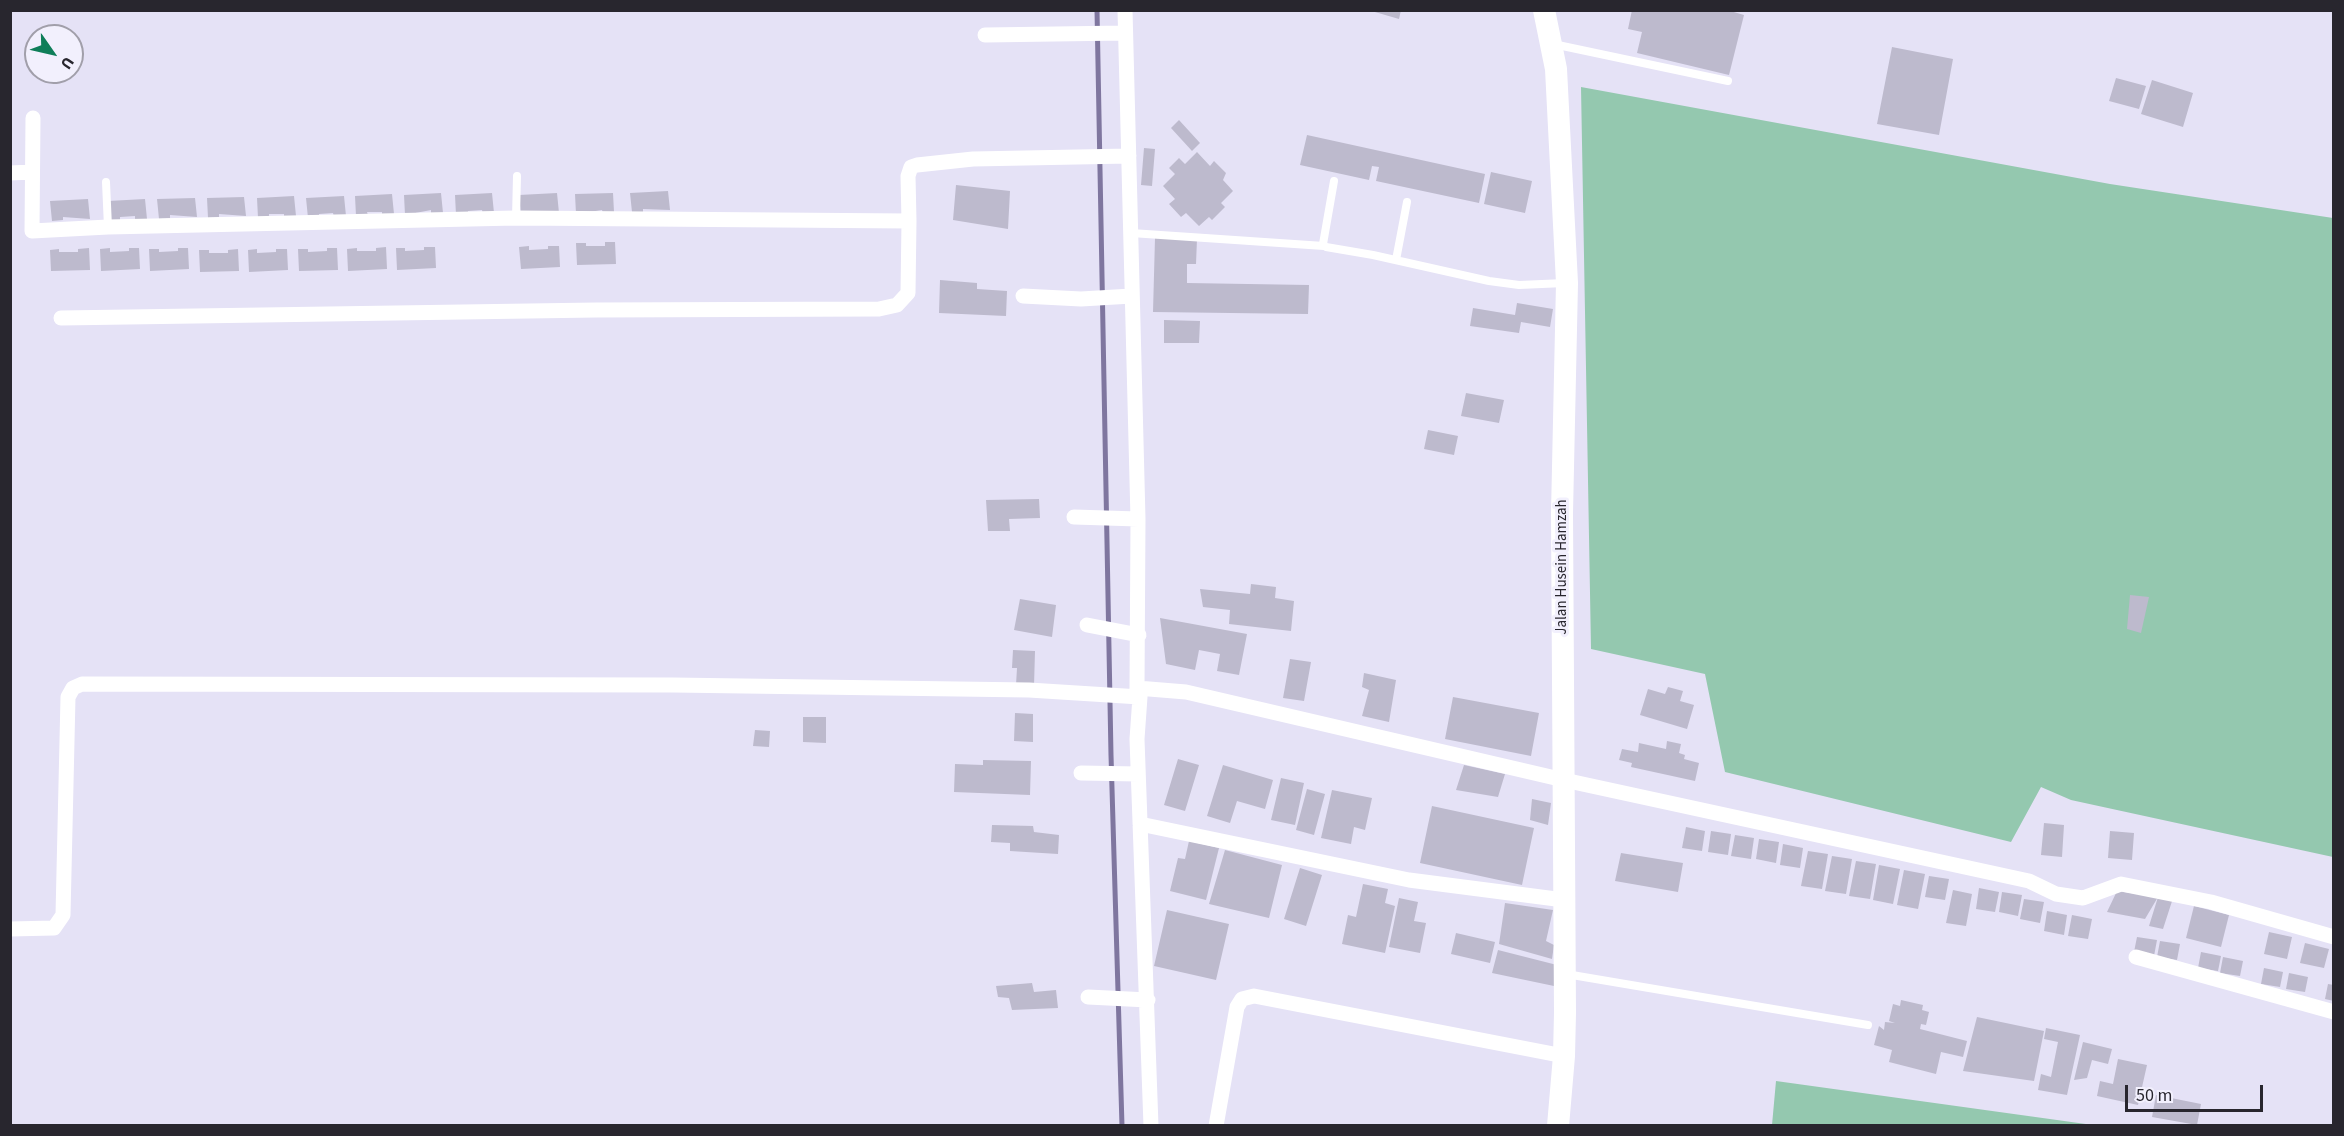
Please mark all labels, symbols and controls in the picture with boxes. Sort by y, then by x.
north arrow [24,24,84,84]
text: U [55,52,79,74]
street label: Jalan Husein Hamzah [1554,499,1572,635]
scale bar [2128,1073,2266,1111]
text: 50 m [2136,1083,2172,1108]

